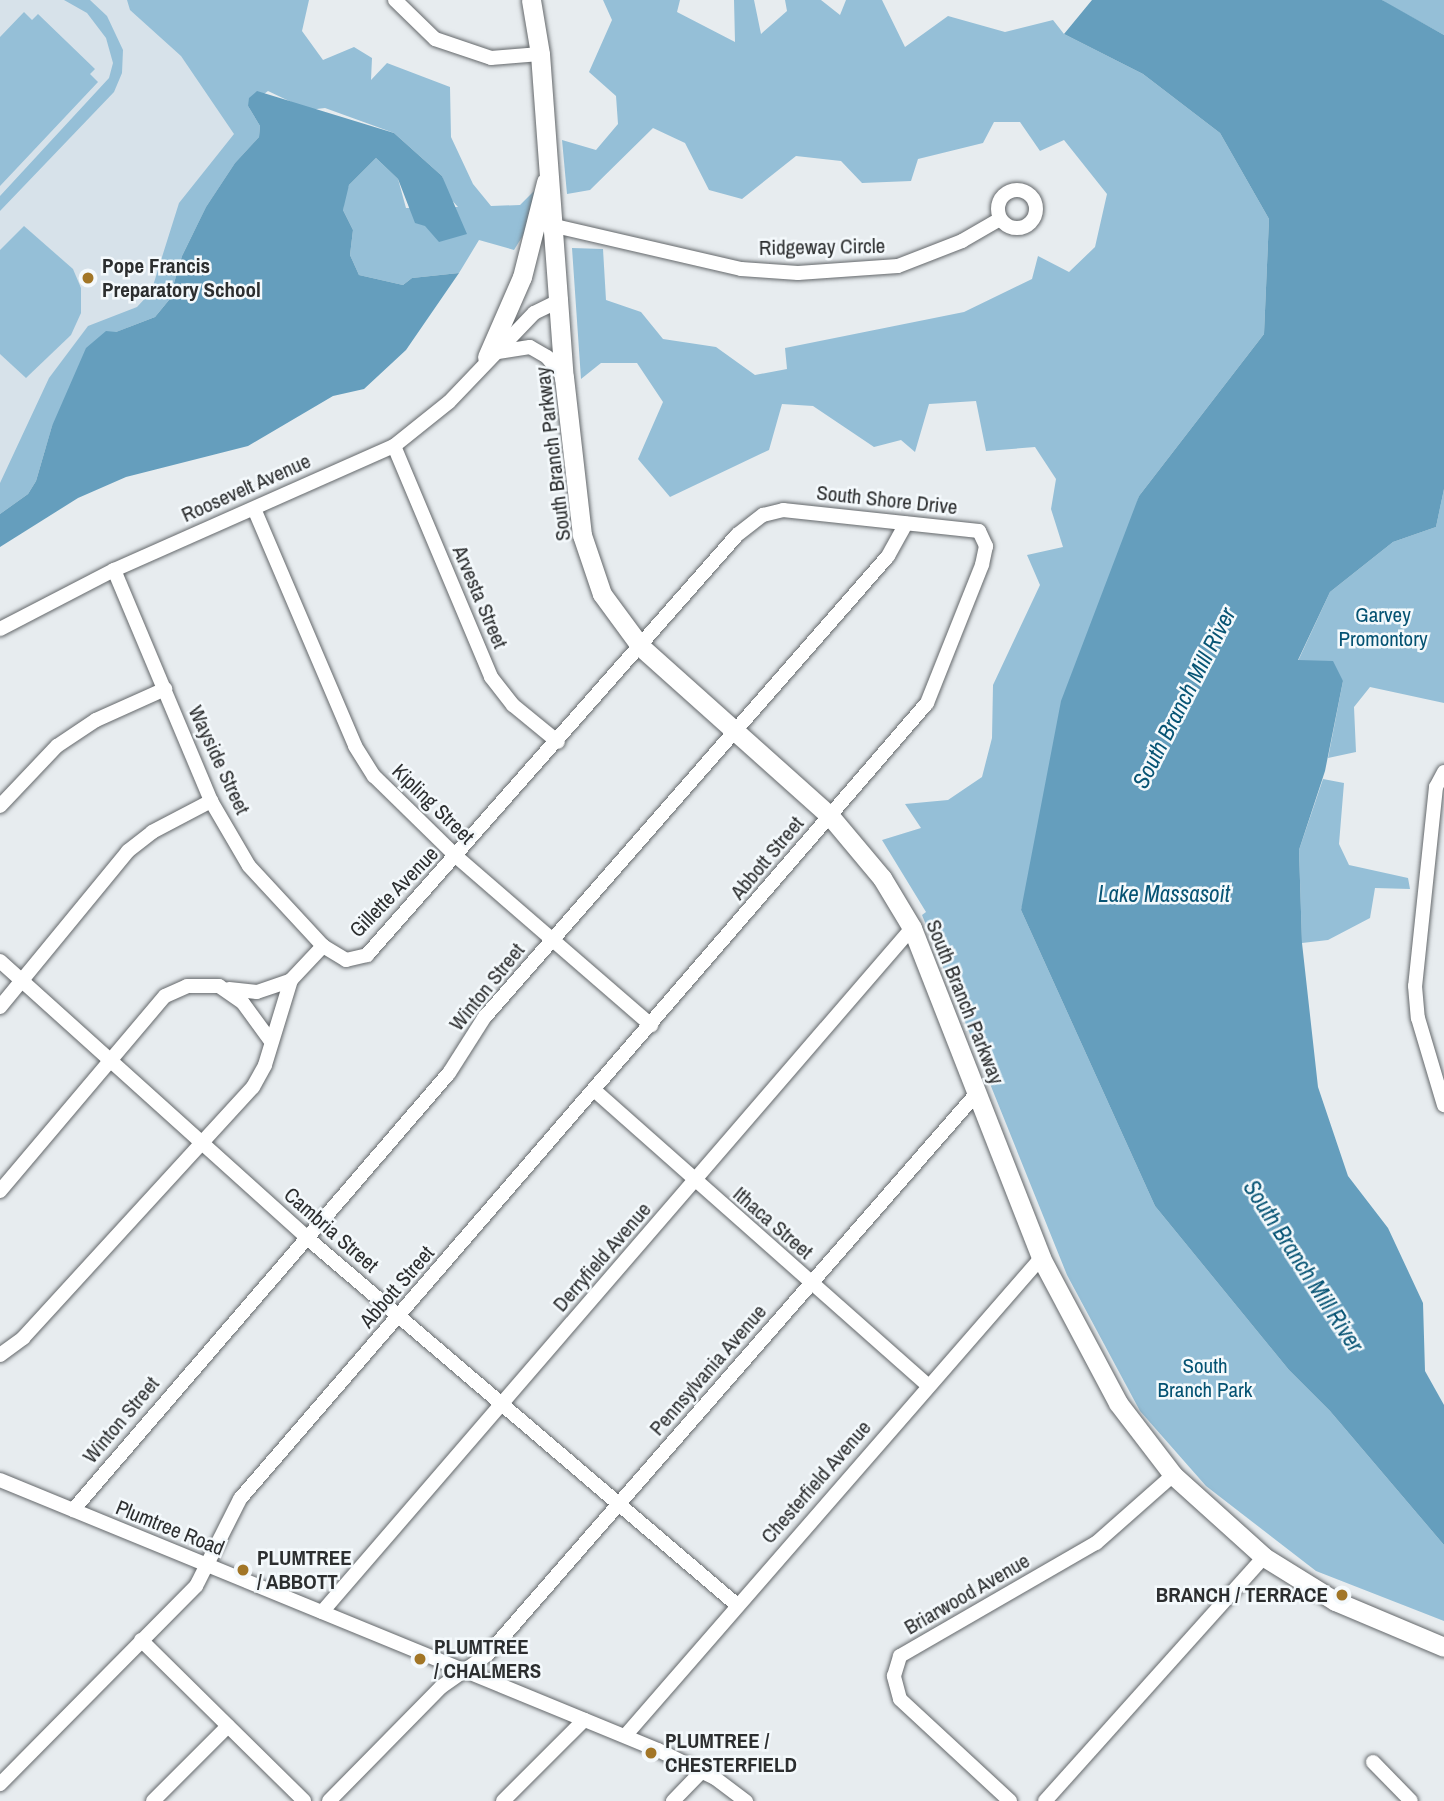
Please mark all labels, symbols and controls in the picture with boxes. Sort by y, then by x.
street label: Ridgeway Circle [759,233,885,261]
place label: Pope Francis Preparatory School [102,253,261,303]
marker: Pope Francis Preparatory School [80,270,96,286]
street label: South Branch Parkway [530,366,576,542]
street label: Roosevelt Avenue [177,448,315,528]
street label: South Shore Drive [815,480,959,520]
street label: Arvesta Street [447,542,513,652]
park label: Garvey Promontory [1339,602,1427,652]
water label: South Branch Mill River [1126,603,1242,793]
street label: Wayside Street [183,702,255,818]
street label: Kipling Street [387,759,479,849]
street label: Abbott Street [725,811,809,905]
street label: Gillette Avenue [344,841,444,943]
water label: Lake Massasoit [1098,880,1230,908]
street label: South Branch Parkway [921,916,1009,1088]
street label: Winton Street [444,938,530,1036]
water label: South Branch Mill River [1237,1175,1369,1357]
street label: Ithaca Street [728,1181,818,1265]
street label: Cambria Street [279,1182,383,1278]
street label: Derryfield Avenue [547,1197,657,1317]
street label: Abbott Street [355,1241,439,1333]
street label: Pennsylvania Avenue [644,1299,772,1441]
park label: South Branch Park [1158,1353,1252,1403]
street label: Winton Street [78,1372,164,1468]
street label: Chesterfield Avenue [755,1415,877,1549]
street label: Plumtree Road [112,1495,228,1561]
place label: PLUMTREE / ABBOTT [257,1545,352,1595]
street label: Briarwood Avenue [899,1548,1035,1640]
marker: PLUMTREE / ABBOTT [235,1562,251,1578]
place label: BRANCH / TERRACE [1156,1582,1328,1608]
marker: BRANCH / TERRACE [1334,1587,1350,1603]
place label: PLUMTREE / CHALMERS [434,1634,541,1684]
marker: PLUMTREE / CHALMERS [412,1651,428,1667]
place label: PLUMTREE / CHESTERFIELD [665,1728,797,1778]
marker: PLUMTREE / CHESTERFIELD [643,1745,659,1761]

